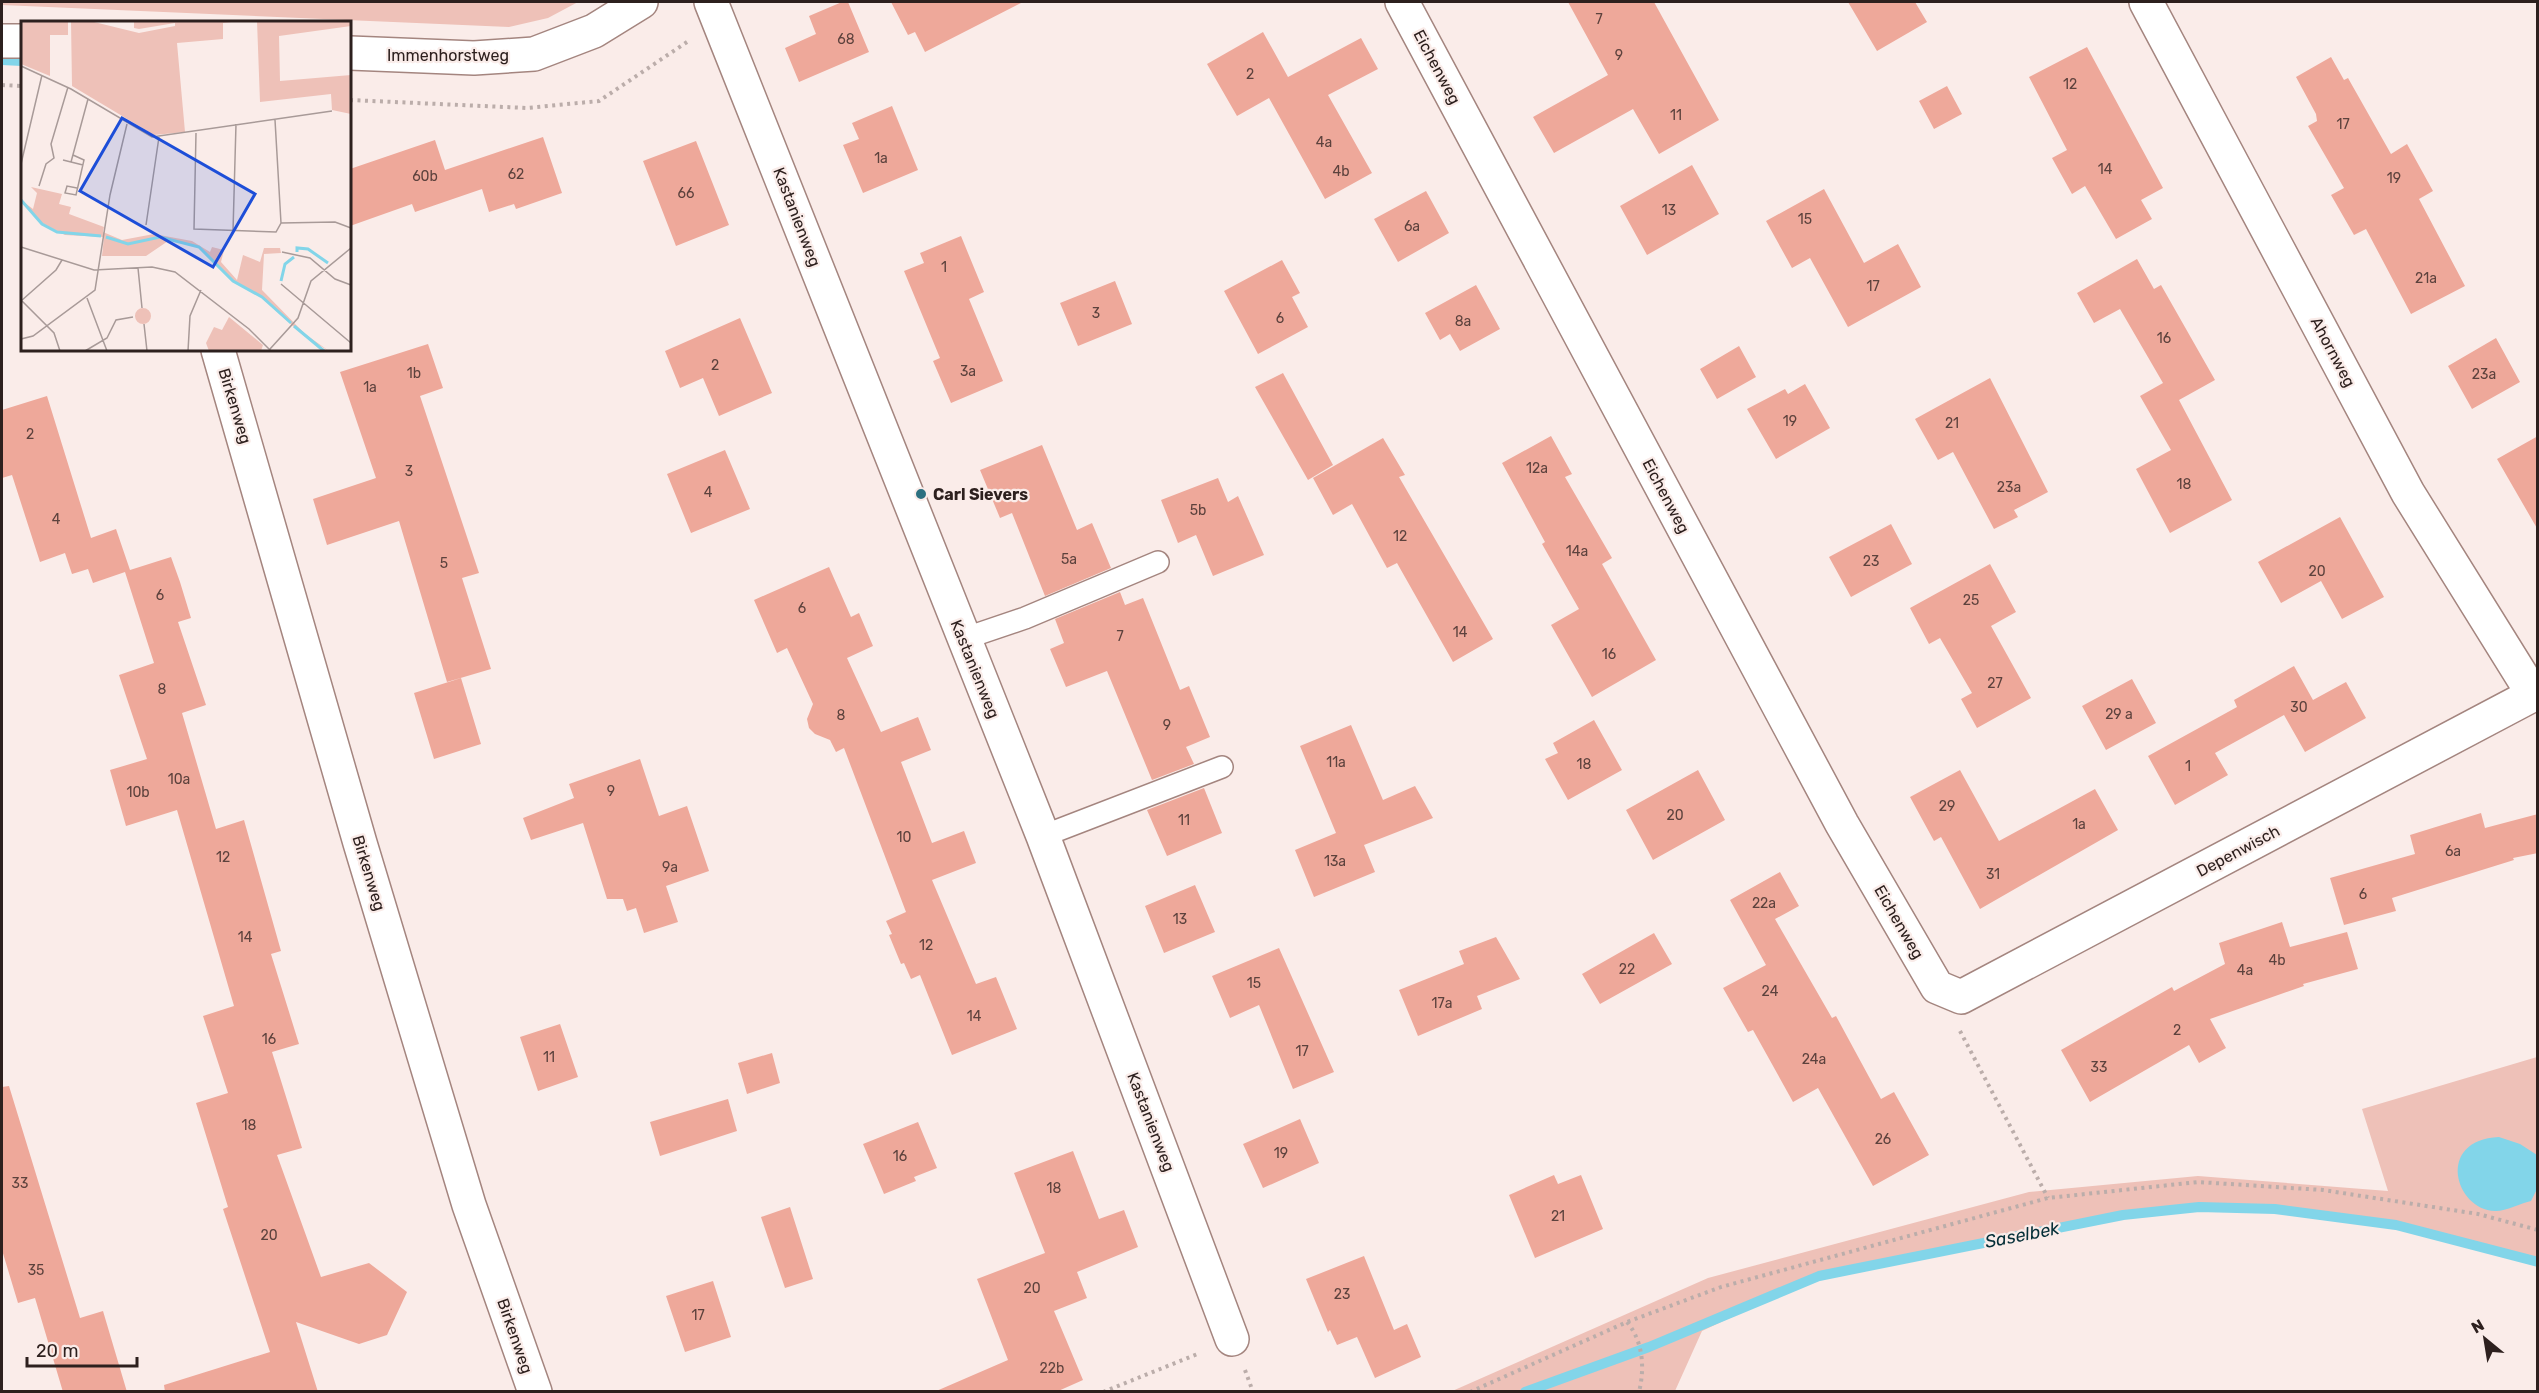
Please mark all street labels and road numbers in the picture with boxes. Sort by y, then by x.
street label: Eichenweg [1409,26,1465,108]
street label: Immenhorstweg [387,46,509,65]
street label: Kastanienweg [769,165,825,269]
street label: Ahornweg [2307,314,2359,390]
street label: Birkenweg [214,366,256,446]
street label: Eichenweg [1638,455,1694,537]
street label: Kastanienweg [947,617,1003,721]
street label: Depenwisch [2193,821,2283,881]
street label: Birkenweg [348,833,390,913]
street label: Eichenweg [1870,882,1928,962]
street label: Kastanienweg [1123,1070,1179,1174]
street label: Birkenweg [493,1296,537,1376]

